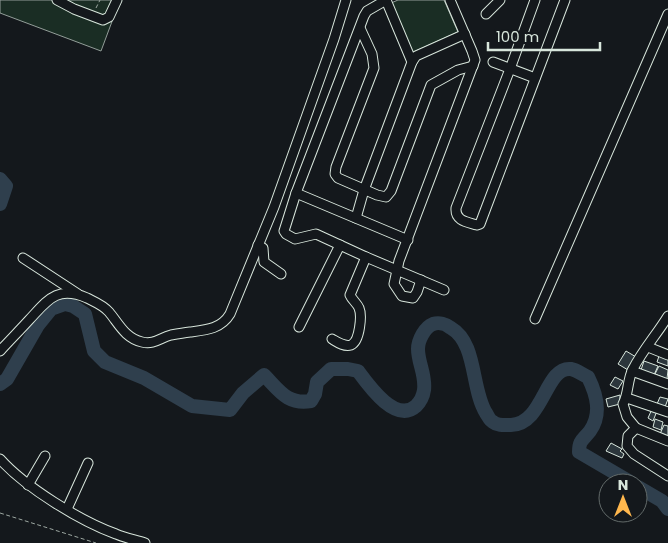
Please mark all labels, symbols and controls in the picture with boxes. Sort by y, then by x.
scale bar [488,20,600,52]
text: 100 m [496,26,539,47]
north arrow [598,473,648,523]
text: N [618,475,628,495]

